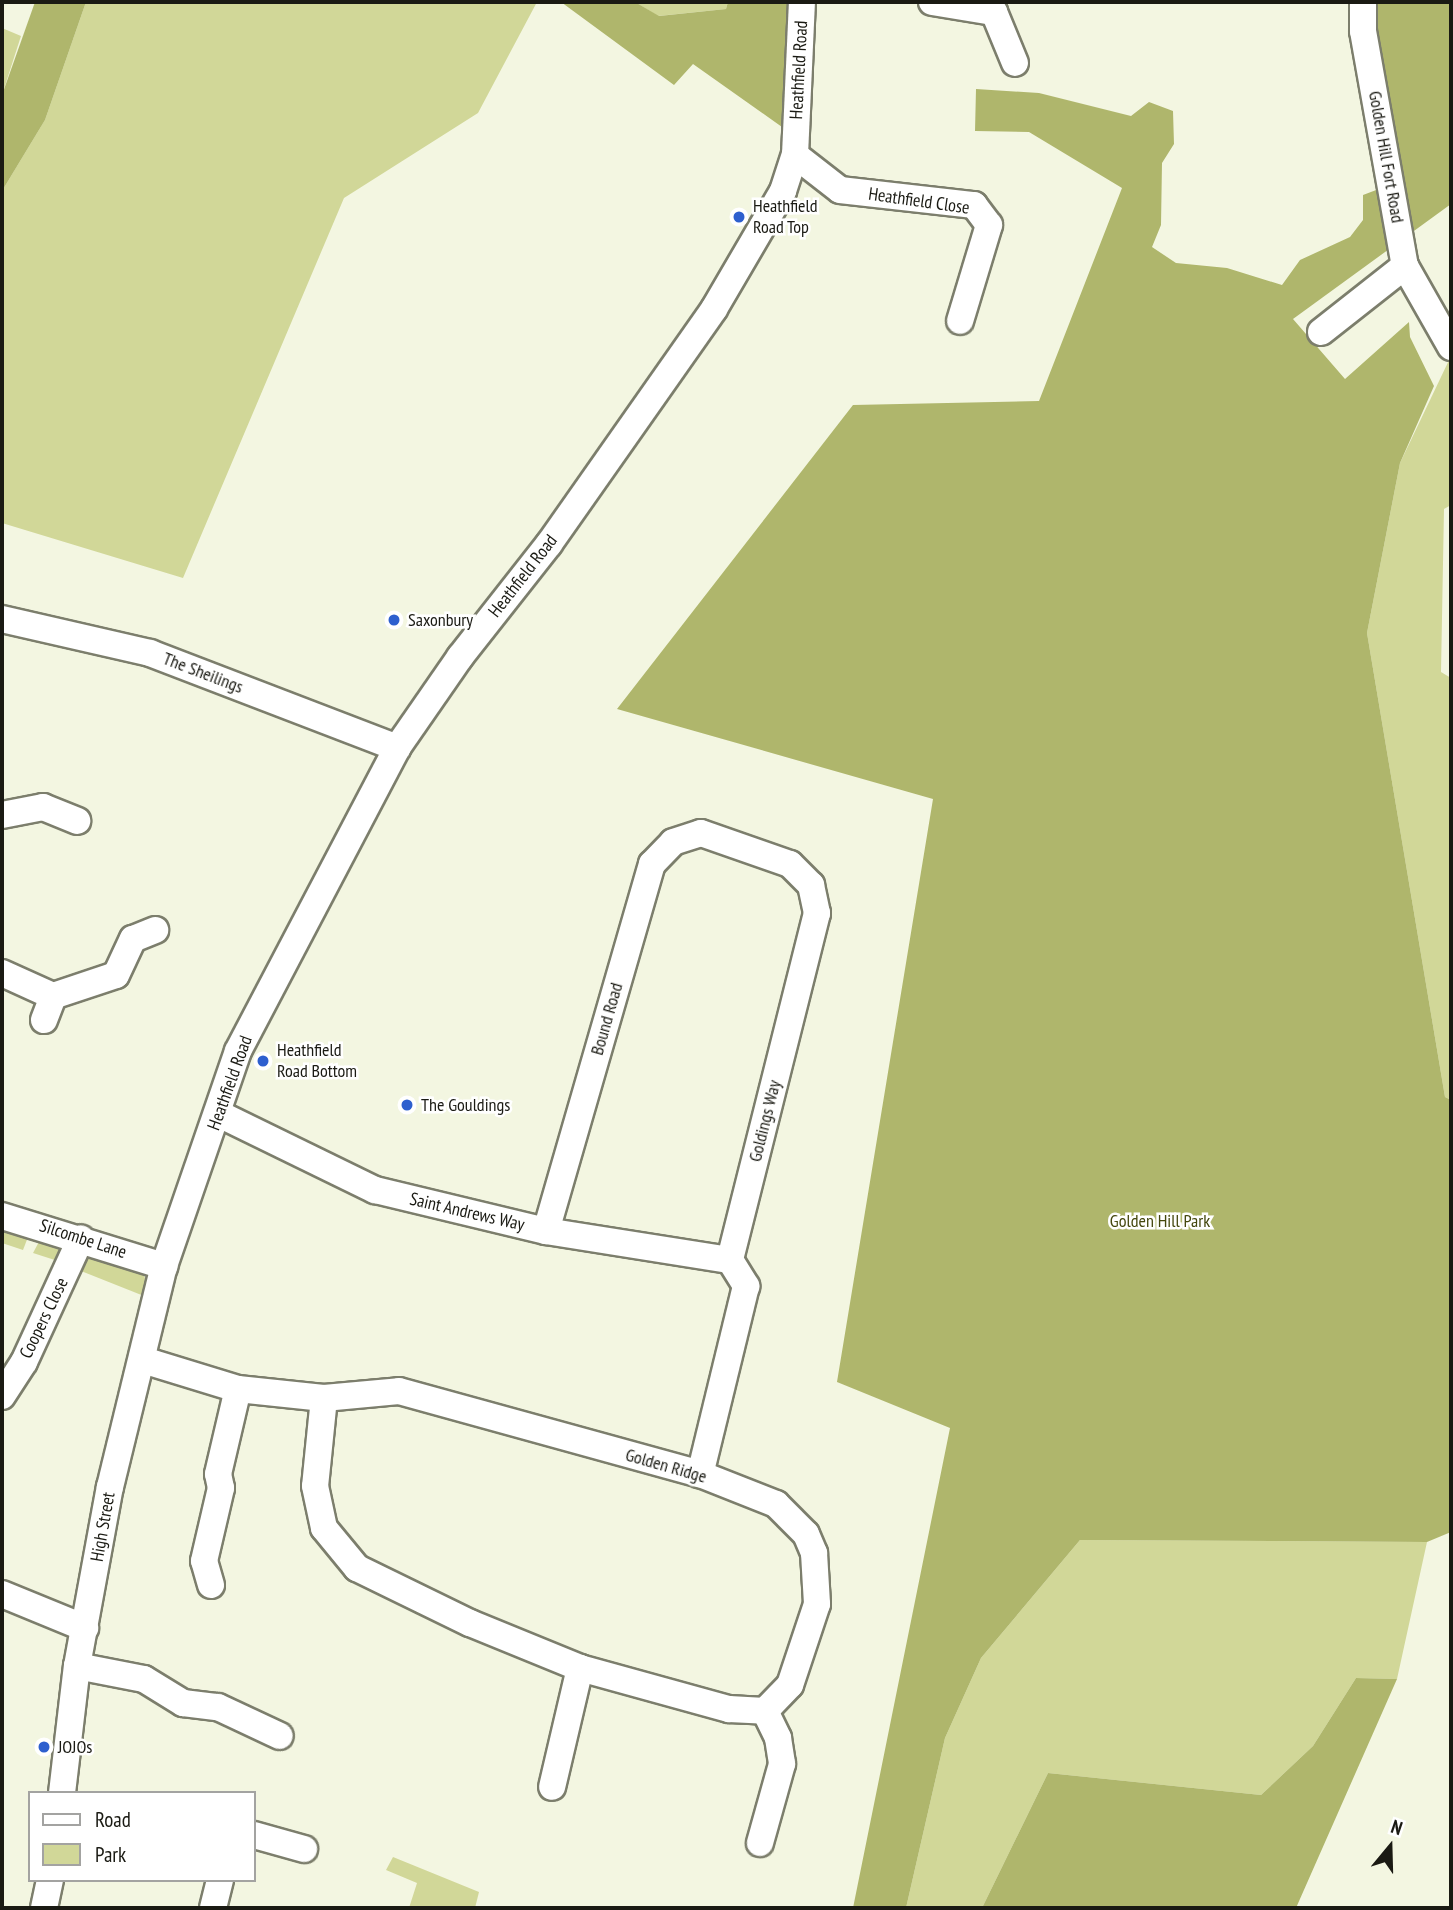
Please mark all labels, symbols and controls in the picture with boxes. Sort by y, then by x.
street label: Heathfield Road [786,20,812,120]
street label: Golden Hill Fort Road [1364,89,1408,225]
street label: Heathfield Close [867,183,971,219]
place label: Heathfield Road Top [753,196,817,238]
marker: Heathfield Road Top [731,209,747,225]
street label: Heathfield Road [484,530,562,622]
place label: Saxonbury [408,609,473,631]
marker: Saxonbury [386,612,402,628]
street label: The Sheilings [160,648,246,698]
street label: Bound Road [586,980,628,1058]
street label: Heathfield Road [203,1033,257,1133]
place label: Heathfield Road Bottom [277,1040,357,1082]
marker: Heathfield Road Bottom [255,1053,271,1069]
street label: Goldings Way [744,1078,786,1164]
place label: The Gouldings [421,1094,510,1116]
marker: The Gouldings [399,1097,415,1113]
street label: Saint Andrews Way [407,1188,527,1236]
park label: Golden Hill Park [1110,1210,1210,1232]
street label: Silcombe Lane [37,1215,129,1263]
street label: Coopers Close [15,1274,73,1362]
street label: Golden Ridge [623,1444,709,1488]
street label: High Street [86,1490,120,1564]
place label: JOJOs [58,1736,92,1758]
marker: JOJOs [36,1739,52,1755]
legend [28,1791,256,1882]
text: Road [95,1806,131,1833]
north arrow [1355,1812,1425,1882]
text: N [1388,1814,1406,1840]
text: Park [95,1841,126,1868]

